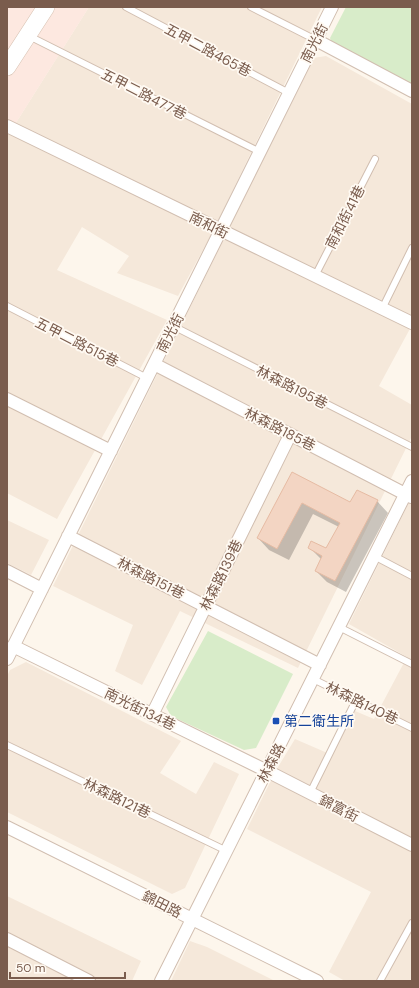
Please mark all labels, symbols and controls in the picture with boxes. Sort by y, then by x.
street label: 五甲二路465巷 [162,20,254,80]
street label: 南光街 [296,20,332,66]
street label: 五甲二路477巷 [98,65,190,123]
street label: 南和街41巷 [321,182,369,252]
street label: 南和街 [186,208,232,242]
street label: 南光街 [152,310,188,356]
street label: 五甲二路515巷 [32,313,122,371]
street label: 林森路195巷 [253,361,331,413]
street label: 林森路185巷 [241,403,319,455]
street label: 林森路139巷 [196,536,246,614]
street label: 林森路151巷 [114,553,188,603]
street label: 林森路140巷 [323,678,401,728]
street label: 南光街134巷 [101,684,179,734]
place label: 第二衛生所 [284,712,354,730]
marker: 第二衛生所 [271,716,281,726]
street label: 林森路 [253,740,289,786]
street label: 林森路121巷 [80,774,154,822]
street label: 錦富街 [316,790,362,826]
street label: 錦田路 [139,886,185,922]
scale bar [10,954,125,980]
text: 50 m [16,960,45,976]

